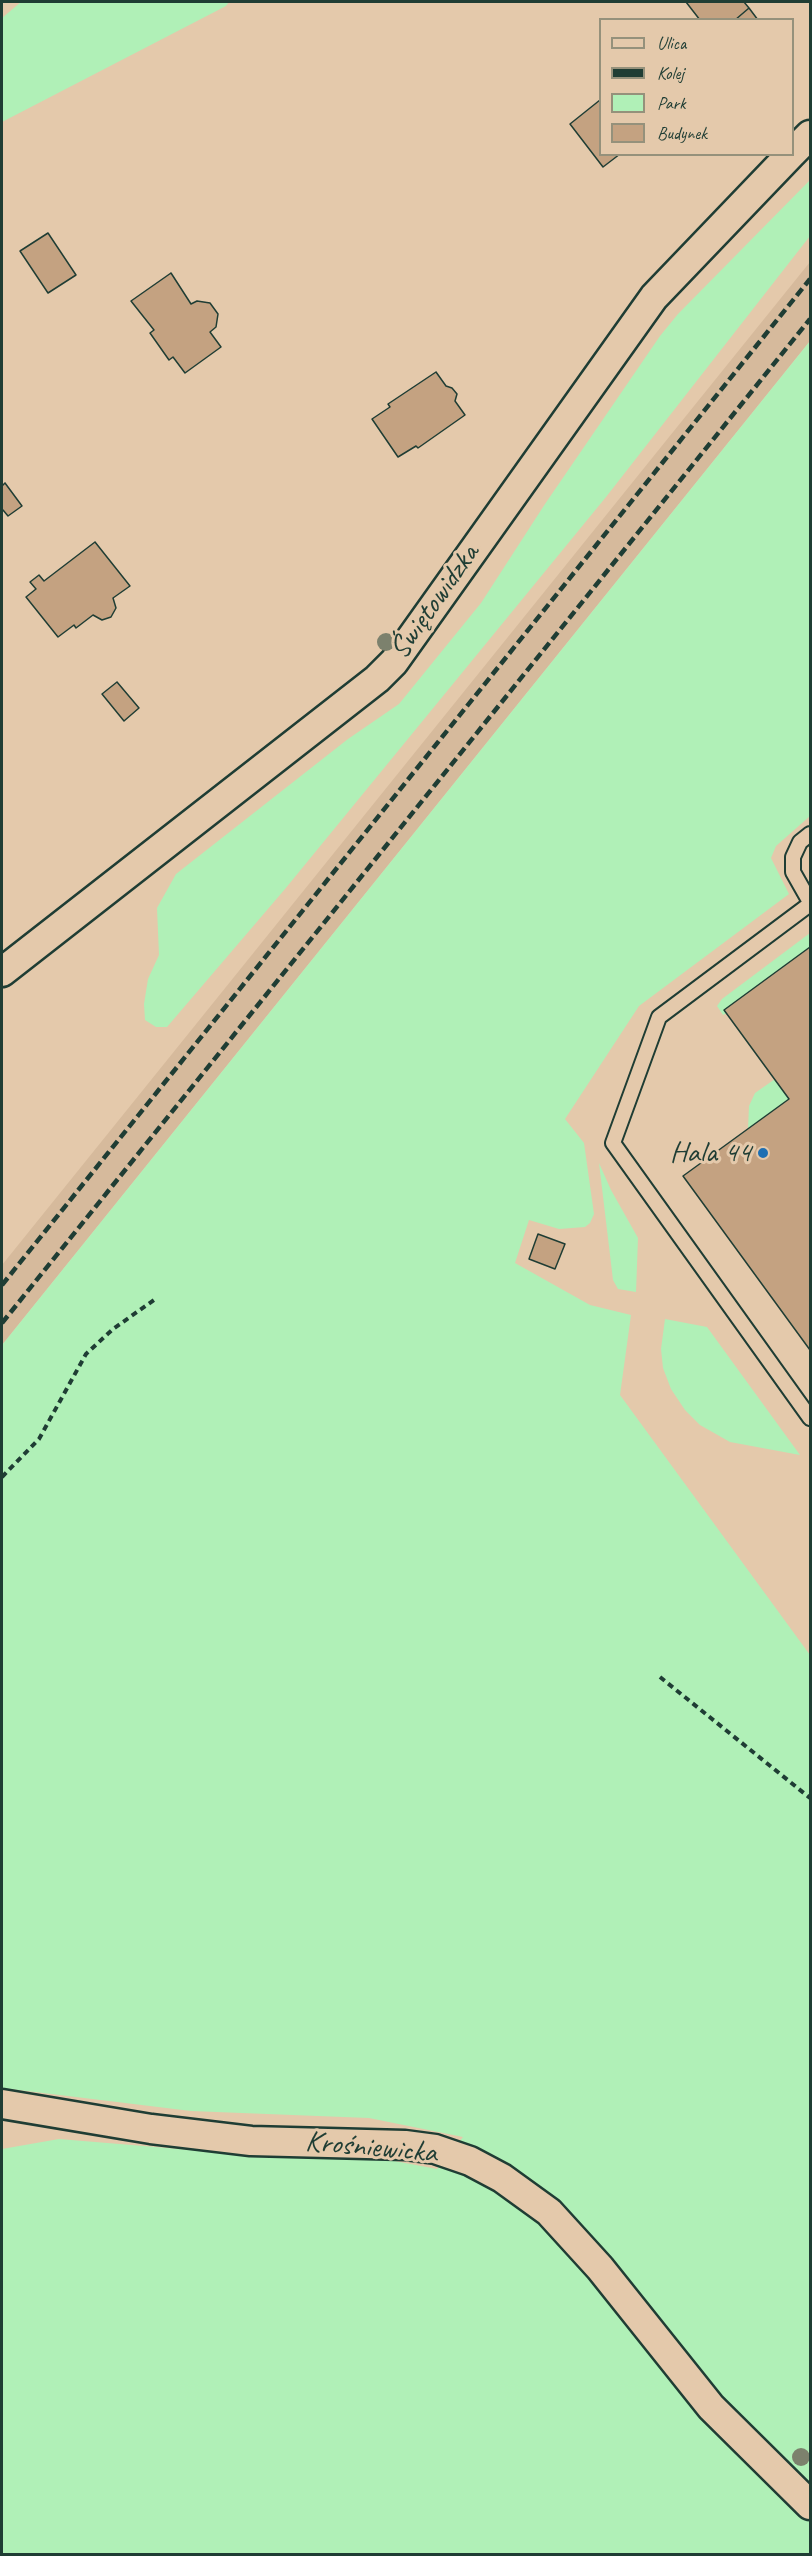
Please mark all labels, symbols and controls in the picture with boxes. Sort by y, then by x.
legend [599,18,794,156]
text: Ulica [657,32,686,54]
text: Kolej [657,62,684,84]
text: Park [657,92,686,114]
text: Budynek [657,122,707,144]
street label: Świętowidzka [382,538,488,666]
place label: Hala 44 [670,1135,751,1171]
marker: Hala 44 [756,1146,770,1160]
street label: Krośniewicka [304,2124,438,2172]

